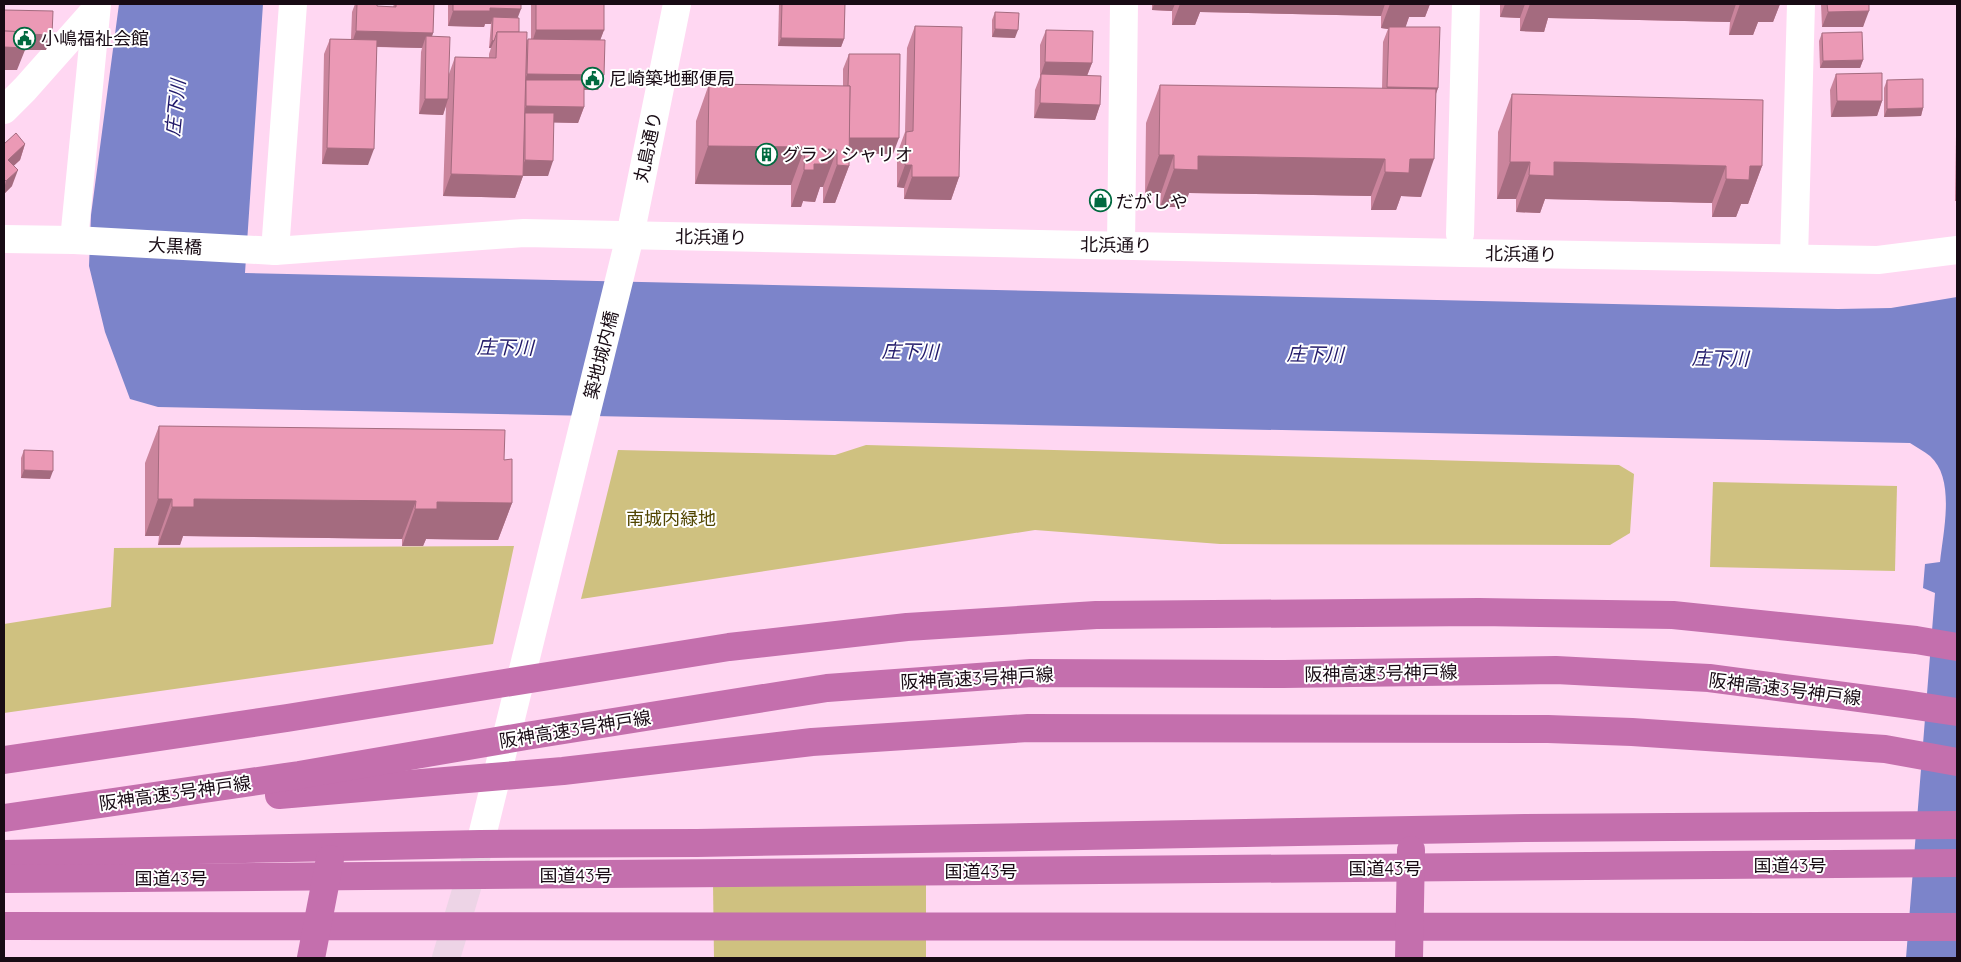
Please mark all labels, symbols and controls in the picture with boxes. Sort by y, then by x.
public building icon: 小嶋福祉会館 [13,26,37,50]
place label: 小嶋福祉会館 [41,27,149,50]
public building icon: 尼崎築地郵便局 [581,66,605,90]
place label: 尼崎築地郵便局 [609,67,735,90]
water label: 庄下川 [160,76,190,138]
street label: 丸島通り [629,109,667,185]
building icon: グラン シャリオ [754,142,778,166]
place label: グラン シャリオ [782,143,913,166]
shop icon: だがしや [1088,189,1112,213]
place label: だがしや [1116,190,1188,213]
street label: 北浜通り [675,225,747,249]
street label: 大黒橋 [147,233,203,259]
street label: 北浜通り [1080,233,1152,257]
street label: 北浜通り [1485,242,1557,266]
street label: 築地城内橋 [579,309,623,401]
water label: 庄下川 [476,335,536,360]
water label: 庄下川 [881,339,941,364]
water label: 庄下川 [1286,342,1346,367]
water label: 庄下川 [1691,346,1751,371]
park label: 南城内緑地 [626,507,716,530]
street label: 阪神高速3号神戸線 [1304,660,1458,686]
street label: 阪神高速3号神戸線 [900,663,1054,693]
street label: 阪神高速3号神戸線 [1707,668,1863,710]
street label: 阪神高速3号神戸線 [497,706,653,752]
street label: 阪神高速3号神戸線 [97,771,253,815]
street label: 国道43号 [1754,854,1826,877]
street label: 国道43号 [1349,857,1421,880]
street label: 国道43号 [945,860,1017,883]
street label: 国道43号 [540,864,612,887]
street label: 国道43号 [135,867,207,890]

